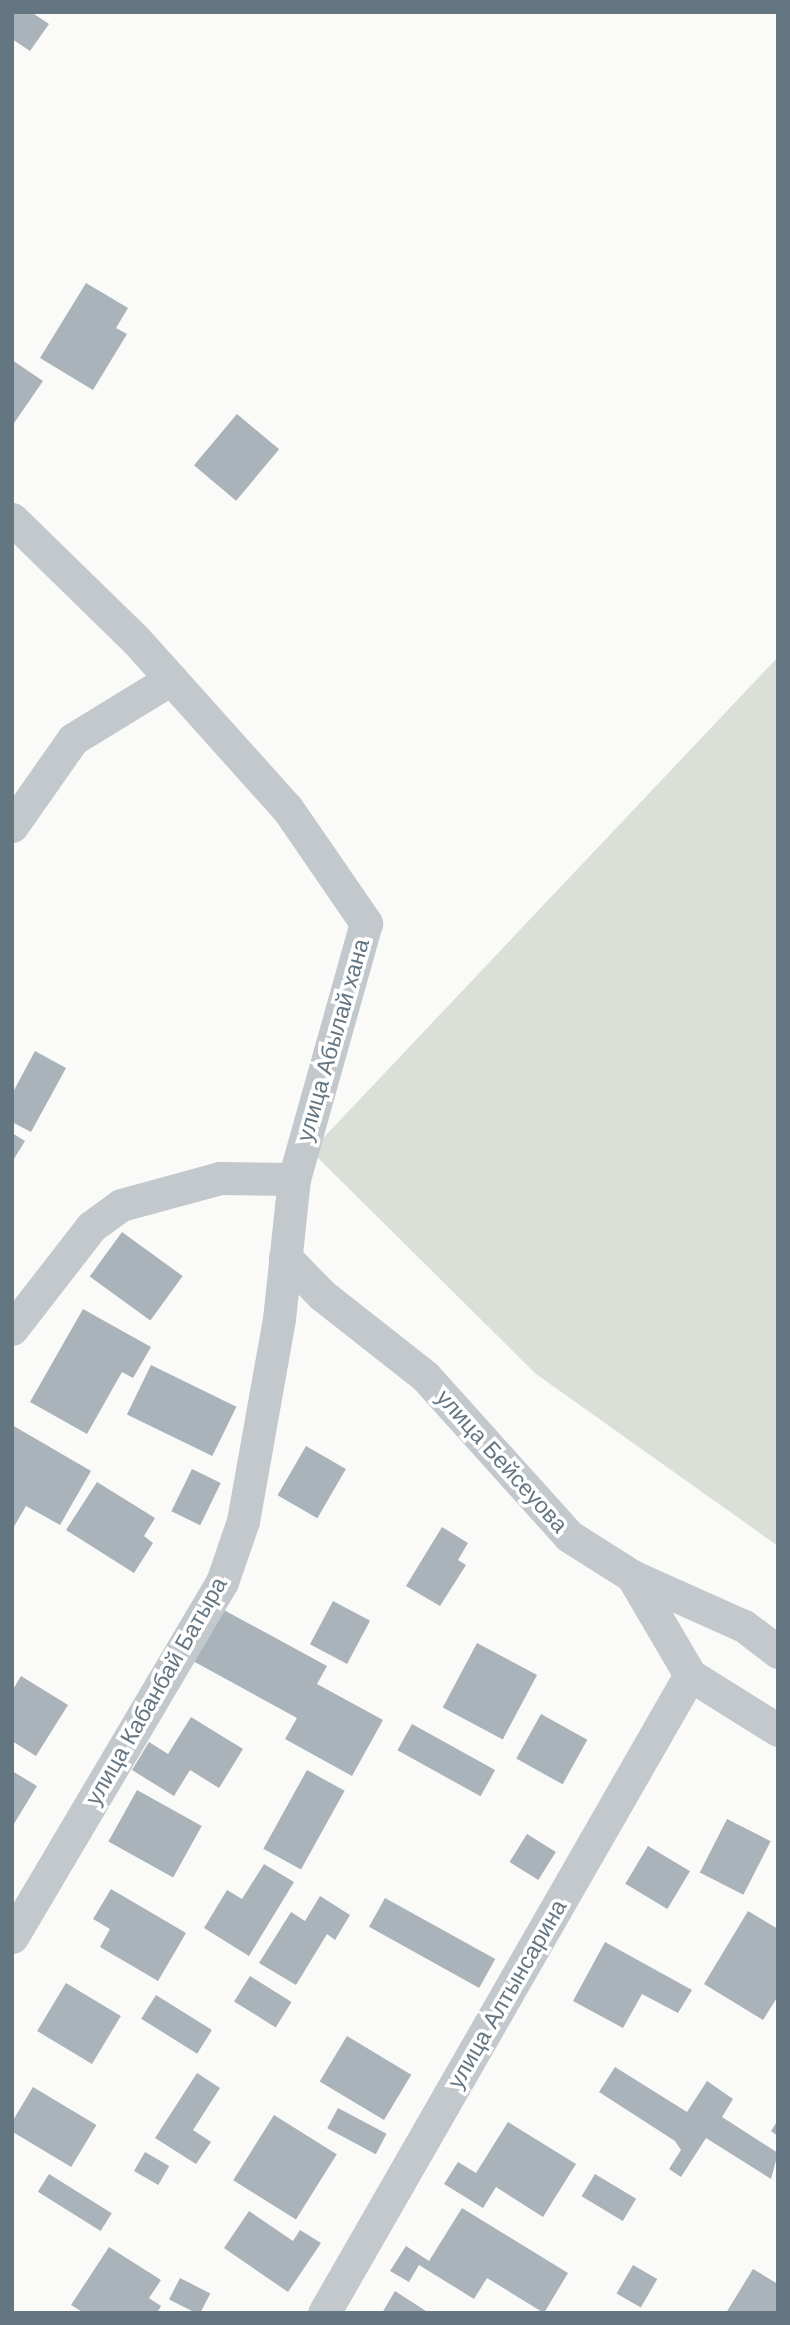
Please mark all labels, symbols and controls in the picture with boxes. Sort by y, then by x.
street label: улица Абылай хана [291,935,375,1145]
street label: улица Бейсеуова [430,1384,574,1538]
street label: улица Кабанбай Батыра [79,1572,233,1810]
street label: улица Алтынсарина [442,1895,572,2093]

